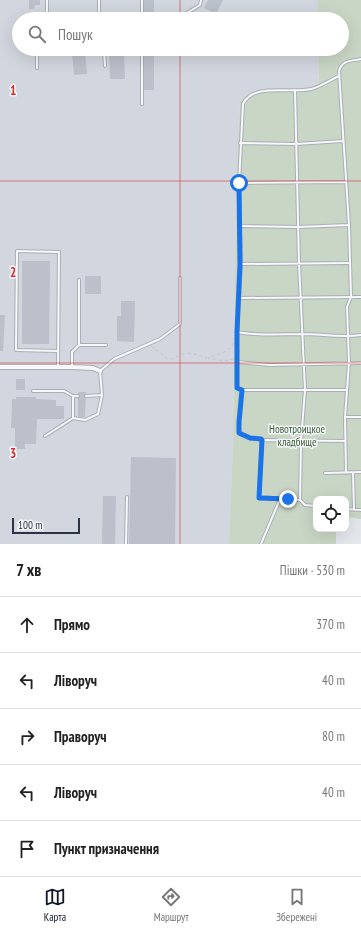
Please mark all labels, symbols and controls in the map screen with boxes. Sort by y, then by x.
search box [12,12,349,56]
icon: search [26,23,48,45]
text: Пошук [58,25,93,44]
text: 1 [10,82,16,99]
route start [230,174,248,192]
text: 2 [10,264,16,281]
park label: Новотроицкое кладбище [269,422,325,449]
text: 3 [10,445,16,462]
route end [279,490,297,508]
map controls [313,496,349,532]
button: locate [313,496,349,532]
scale bar [12,516,80,535]
text: 100 m [18,518,42,532]
text: 7 хв [16,559,41,581]
text: Пішки · 530 m [280,562,345,579]
icon: ahead [16,614,38,636]
text: Прямо [54,615,90,634]
text: 370 m [316,616,345,633]
icon: left [16,670,38,692]
text: Ліворуч [54,671,97,690]
text: 40 m [322,672,345,689]
icon: right [16,726,38,748]
text: Праворуч [54,727,107,746]
text: 80 m [322,728,345,745]
icon: left [16,782,38,804]
text: Ліворуч [54,783,97,802]
text: 40 m [322,784,345,801]
icon: arrive [16,838,38,860]
text: Пункт призначення [54,839,159,858]
tab: Карта [44,886,66,924]
tab: Маршрут [154,886,189,924]
tab: Збережені [276,886,317,924]

